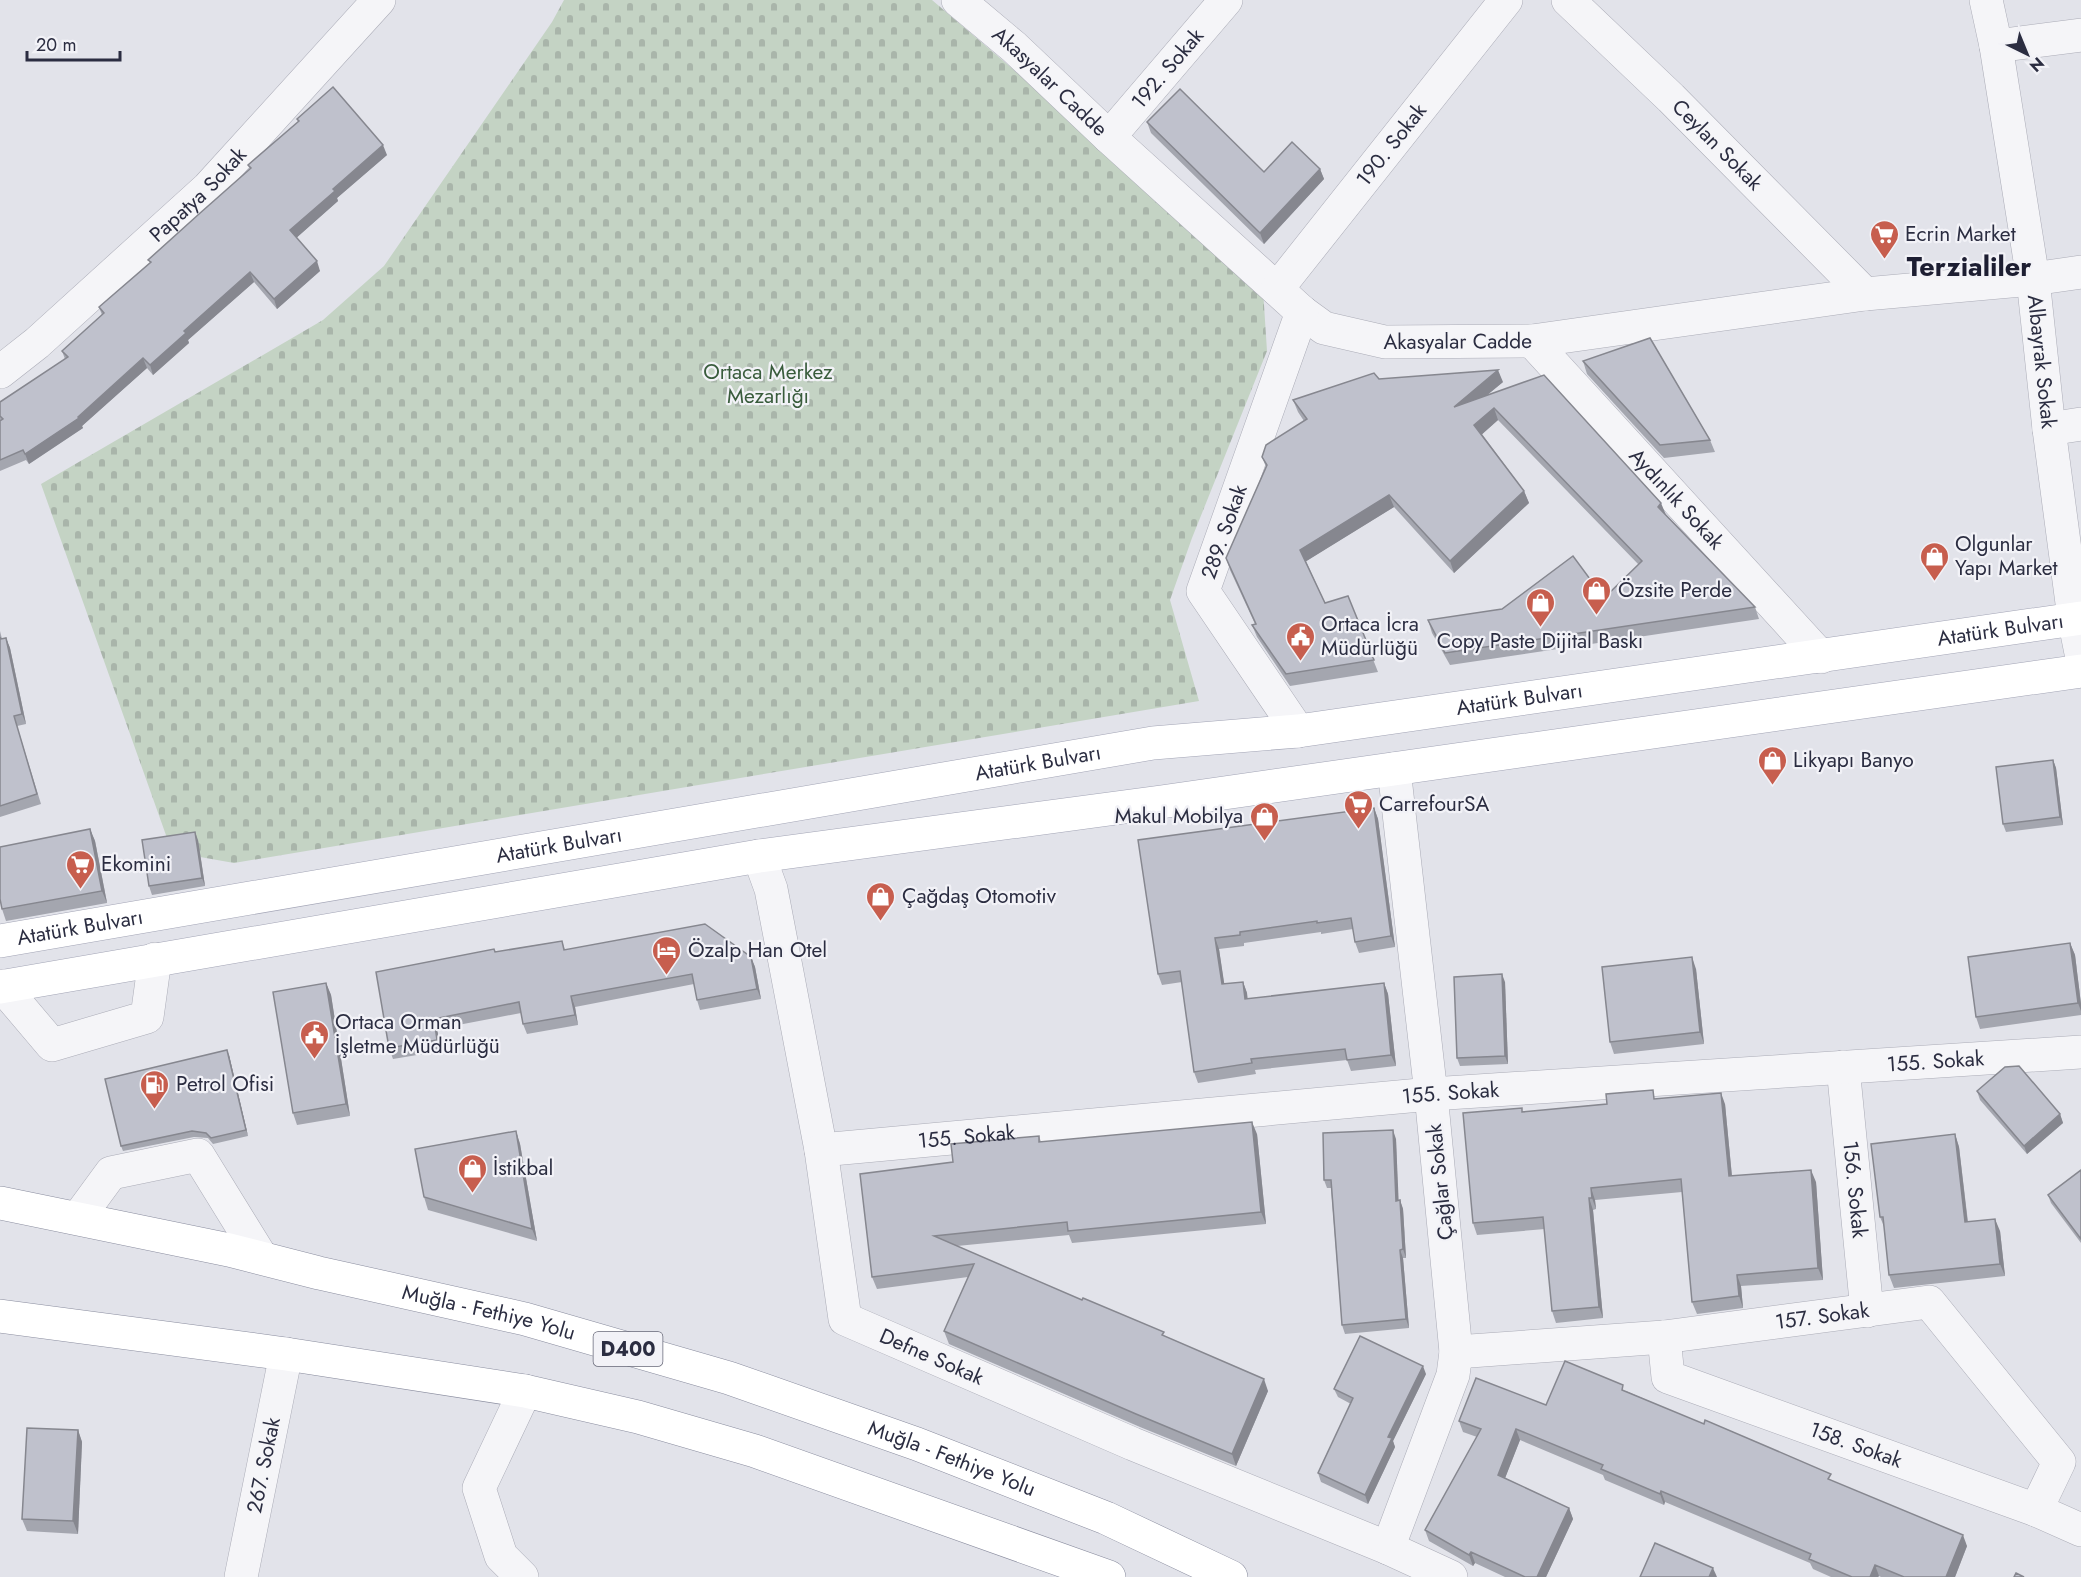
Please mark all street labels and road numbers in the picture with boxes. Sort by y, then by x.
street label: Akasyalar Cadde [986,20,1115,143]
street label: 192. Sokak [1124,21,1211,115]
street label: Ceylan Sokak [1665,92,1770,198]
street label: 190. Sokak [1349,96,1434,193]
street label: Papatya Sokak [143,140,254,249]
street label: Albayrak Sokak [2020,293,2064,431]
street label: Akasyalar Cadde [1383,326,1532,357]
street label: Aydınlık Sokak [1622,442,1731,557]
street label: 289. Sokak [1193,480,1255,583]
street label: Atatürk Bulvarı [1935,606,2066,654]
street label: Atatürk Bulvarı [1454,675,1585,723]
street label: Atatürk Bulvarı [972,737,1103,788]
street label: Atatürk Bulvarı [493,819,624,871]
street label: Atatürk Bulvarı [14,902,145,953]
street label: 155. Sokak [1886,1043,1986,1080]
street label: 155. Sokak [1400,1075,1501,1112]
street label: 155. Sokak [917,1117,1017,1156]
street label: Çağlar Sokak [1419,1122,1461,1241]
street label: 156. Sokak [1835,1139,1875,1240]
street label: Muğla - Fethiye Yolu [399,1277,579,1348]
street label: 157. Sokak [1773,1295,1872,1337]
street label: Defne Sokak [875,1321,989,1393]
road number: D400 [594,1332,662,1366]
street label: Muğla - Fethiye Yolu [864,1413,1040,1504]
street label: 267. Sokak [239,1414,288,1516]
street label: 158. Sokak [1805,1414,1907,1476]

